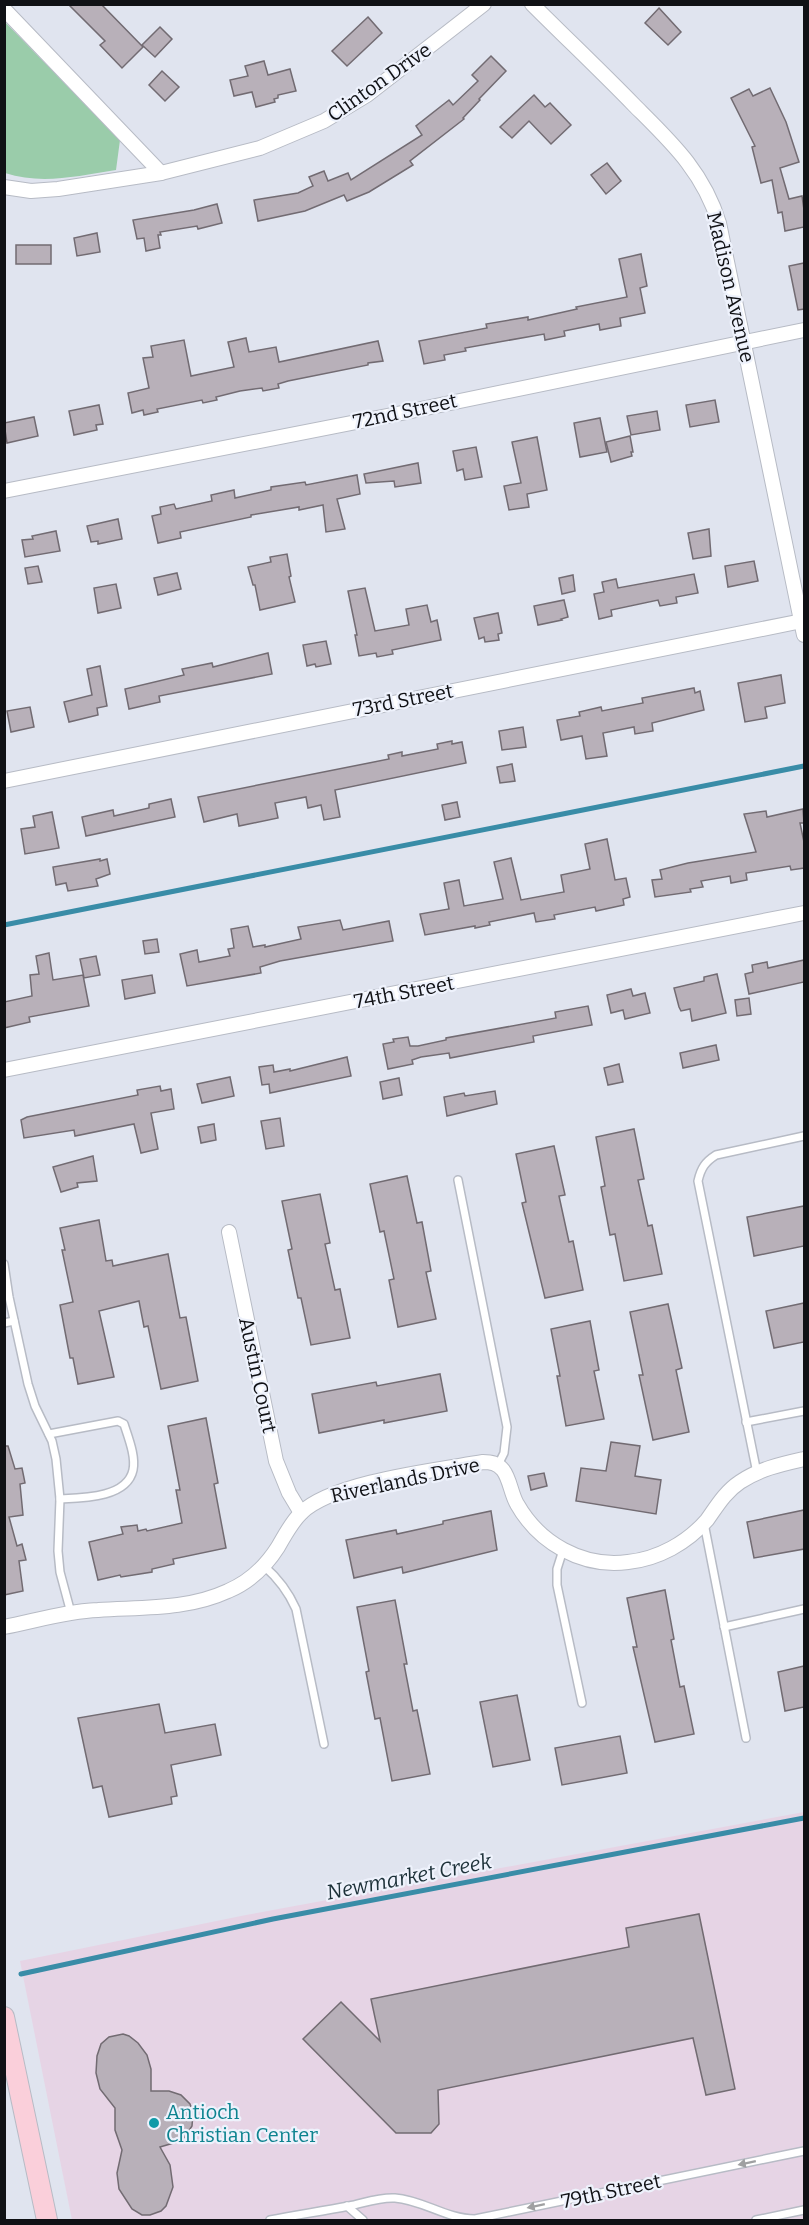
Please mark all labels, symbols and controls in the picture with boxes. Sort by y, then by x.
street label: Clinton Drive [323,37,435,127]
street label: Madison Avenue [702,209,760,365]
street label: 72nd Street [351,388,459,434]
street label: 73rd Street [351,679,455,721]
street label: 74th Street [352,971,456,1013]
street label: Austin Court [234,1315,282,1435]
street label: Riverlands Drive [328,1452,482,1508]
water label: Newmarket Creek [324,1848,494,1906]
place label: Antioch Christian Center [166,2100,318,2147]
marker: Antioch Christian Center [147,2116,161,2130]
one-way arrow [737,2159,756,2168]
street label: 79th Street [559,2169,663,2213]
one-way arrow [526,2202,545,2212]

